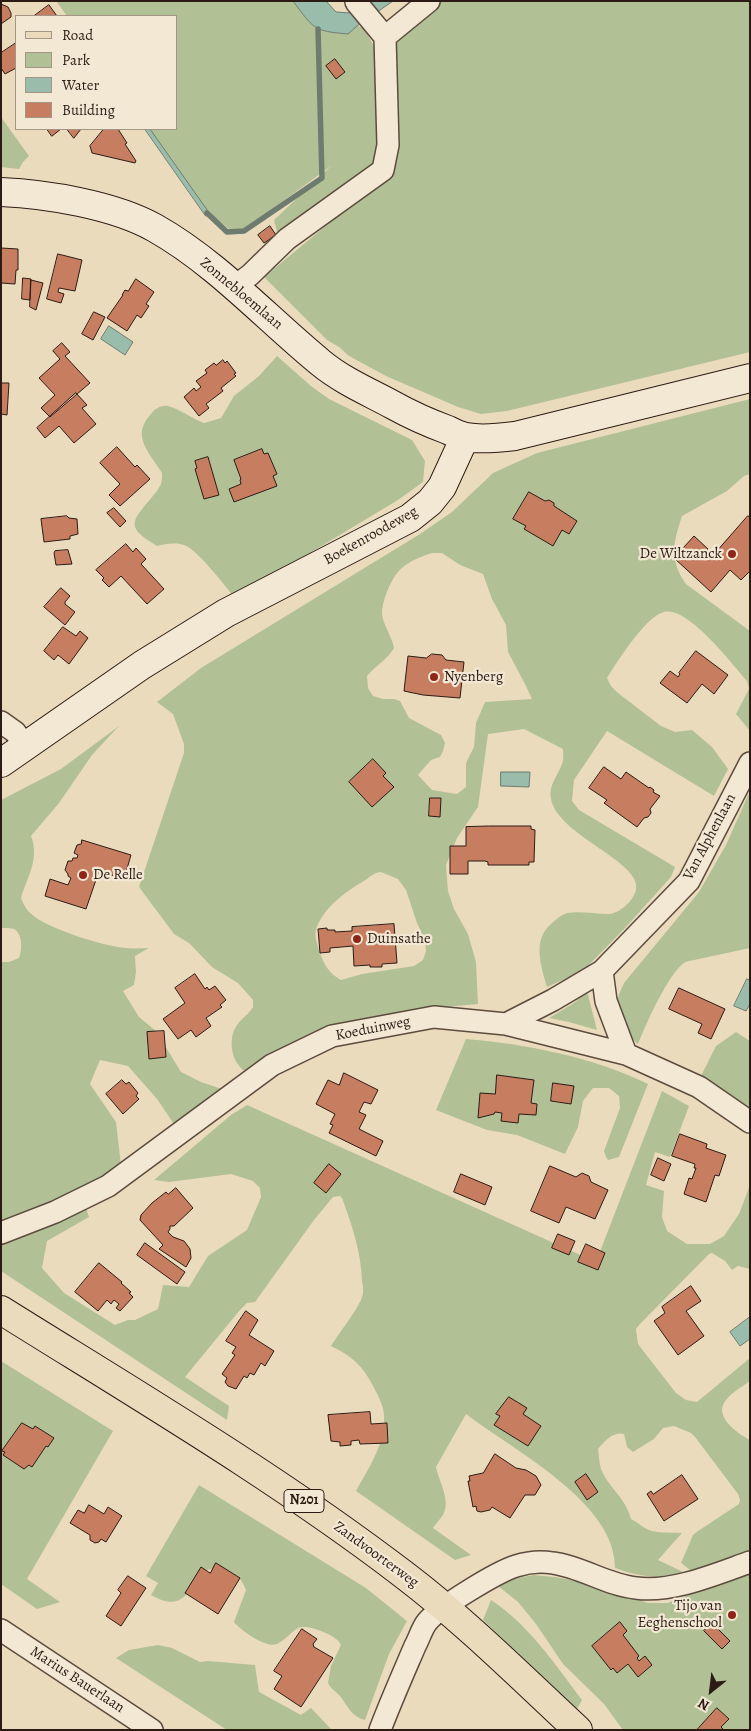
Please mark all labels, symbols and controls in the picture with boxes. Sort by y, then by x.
legend [15,15,178,130]
text: Road [62,25,93,45]
text: Park [62,50,90,70]
text: Water [62,75,99,95]
text: Building [62,100,115,120]
street label: Zonnebloemlaan [196,254,286,334]
street label: Boekenroodeweg [321,503,421,569]
place label: De Wiltzanck [640,545,722,563]
marker: De Wiltzanck [726,548,738,560]
place label: Nyenberg [444,668,503,686]
marker: Nyenberg [428,671,440,683]
street label: Van Alphenlaan [680,791,740,883]
place label: De Relle [93,866,143,884]
marker: De Relle [77,869,89,881]
place label: Duinsathe [367,930,431,948]
marker: Duinsathe [351,933,363,945]
street label: Koeduinweg [334,1013,412,1045]
road number: N201 [284,1490,324,1512]
street label: Zandvoorterweg [330,1518,422,1592]
place label: Tijo van Eeghenschool [637,1597,722,1632]
marker: Tijo van Eeghenschool [726,1609,738,1621]
street label: Marius Bauerlaan [26,1643,128,1717]
north arrow [686,1666,736,1716]
text: N [694,1694,713,1715]

